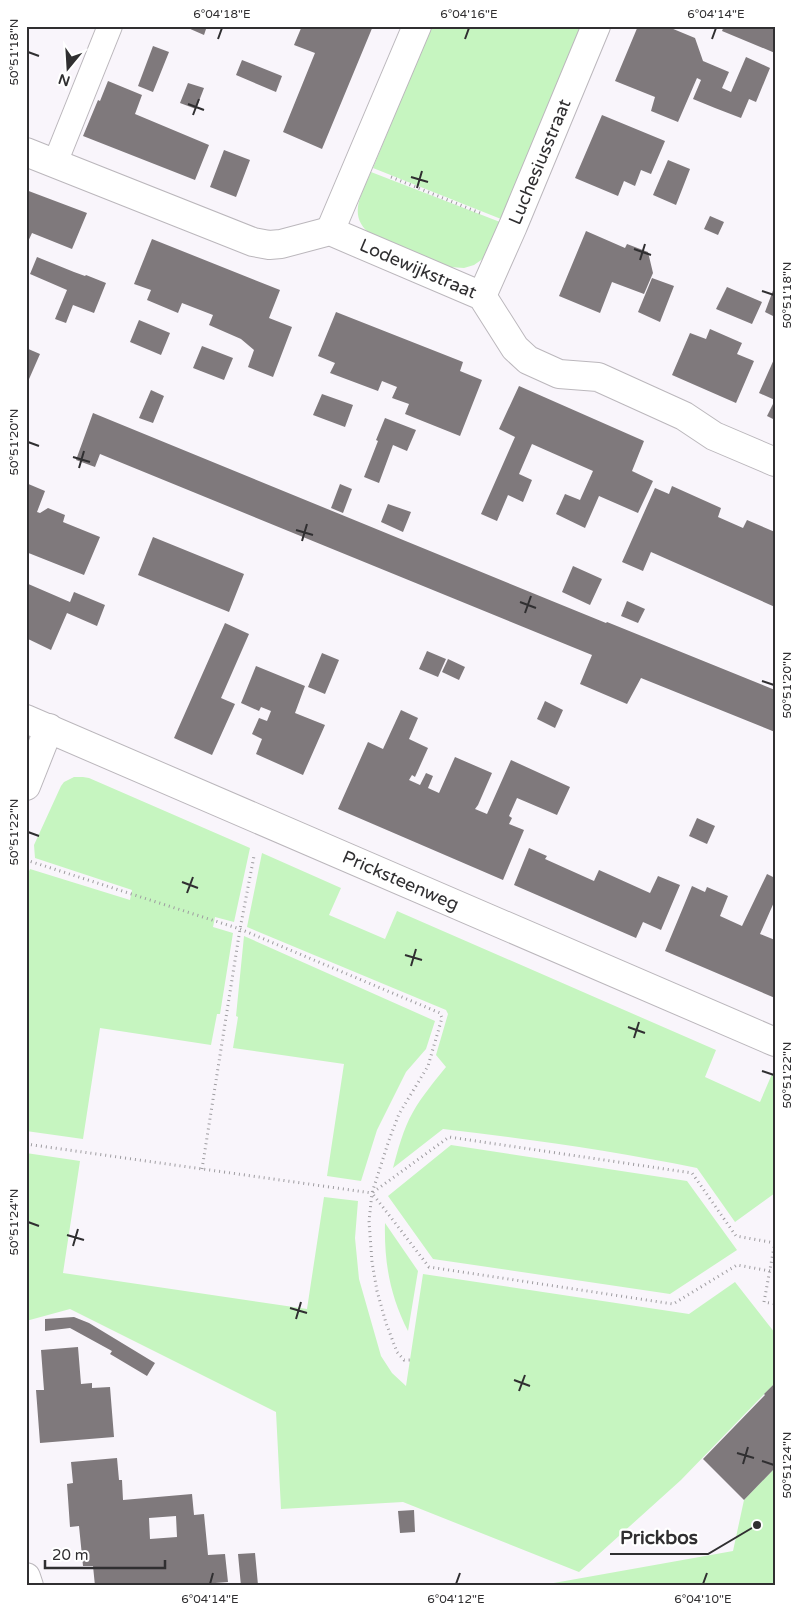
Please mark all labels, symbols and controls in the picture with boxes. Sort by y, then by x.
text: 6°04'18"E [193,7,251,21]
text: 6°04'16"E [440,7,498,21]
text: 6°04'14"E [687,7,745,21]
text: 50°51'18"N [7,19,21,86]
north arrow [42,42,92,92]
text: N [56,70,72,90]
street label: Luchesiusstraat [504,96,576,228]
street label: Lodewijkstraat [356,234,480,303]
text: 50°51'18"N [780,262,794,329]
text: 50°51'20"N [7,409,21,476]
text: 50°51'20"N [780,652,794,719]
text: 50°51'22"N [7,799,21,866]
street label: Pricksteenweg [339,846,462,915]
text: 50°51'22"N [780,1042,794,1109]
text: 50°51'24"N [7,1189,21,1256]
text: 50°51'24"N [780,1432,794,1499]
callout: Prickbos [610,1520,708,1554]
text: Prickbos [620,1527,698,1549]
scale bar [45,1537,165,1569]
text: 20 m [52,1546,89,1564]
text: 6°04'14"E [181,1592,239,1606]
text: 6°04'12"E [427,1592,485,1606]
text: 6°04'10"E [674,1592,732,1606]

